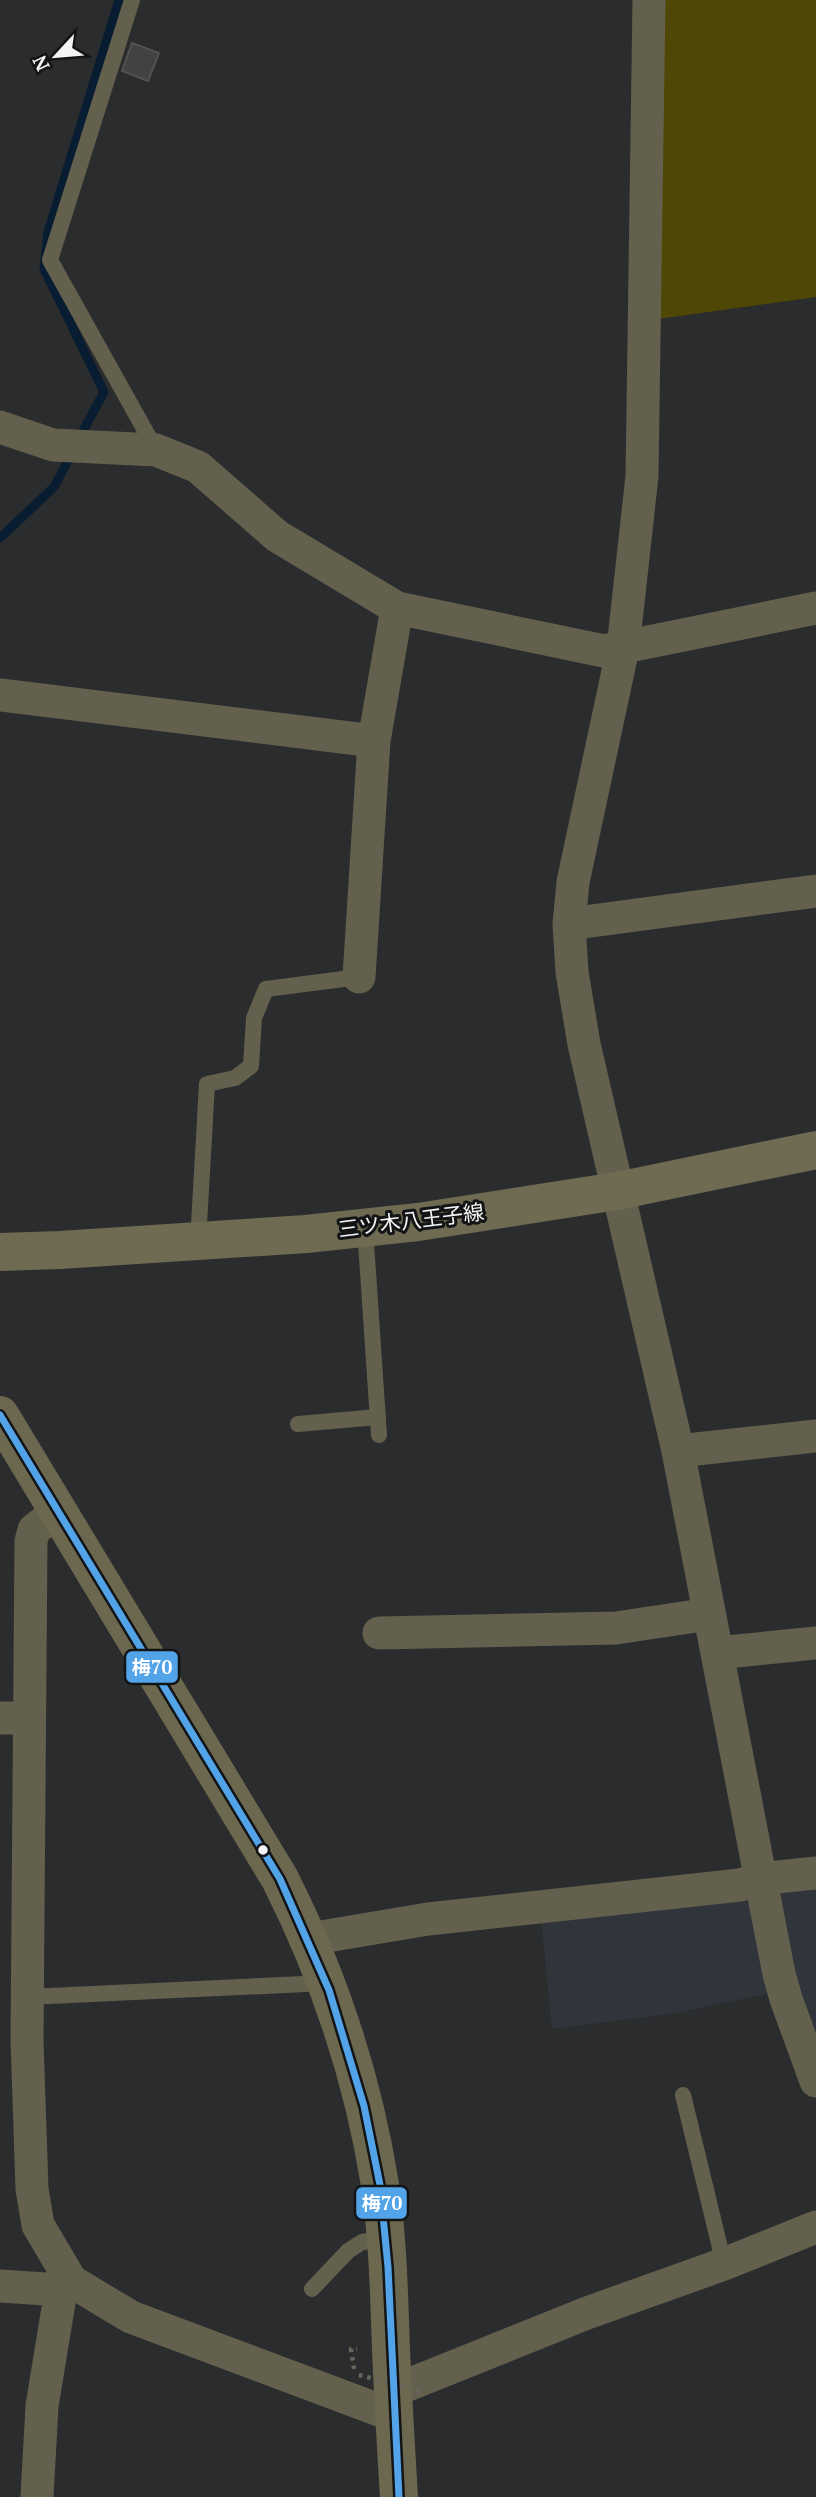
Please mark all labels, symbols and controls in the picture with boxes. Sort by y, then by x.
north arrow [21,21,91,91]
text: N [26,51,55,76]
street label: 三ツ木八王子線 [336,1197,486,1243]
line badge: 梅70 [125,1650,179,1684]
text: 梅70 [132,1654,172,1679]
unlabelled marker [256,1843,270,1857]
line badge: 梅70 [355,2186,408,2220]
text: 梅70 [362,2190,402,2215]

